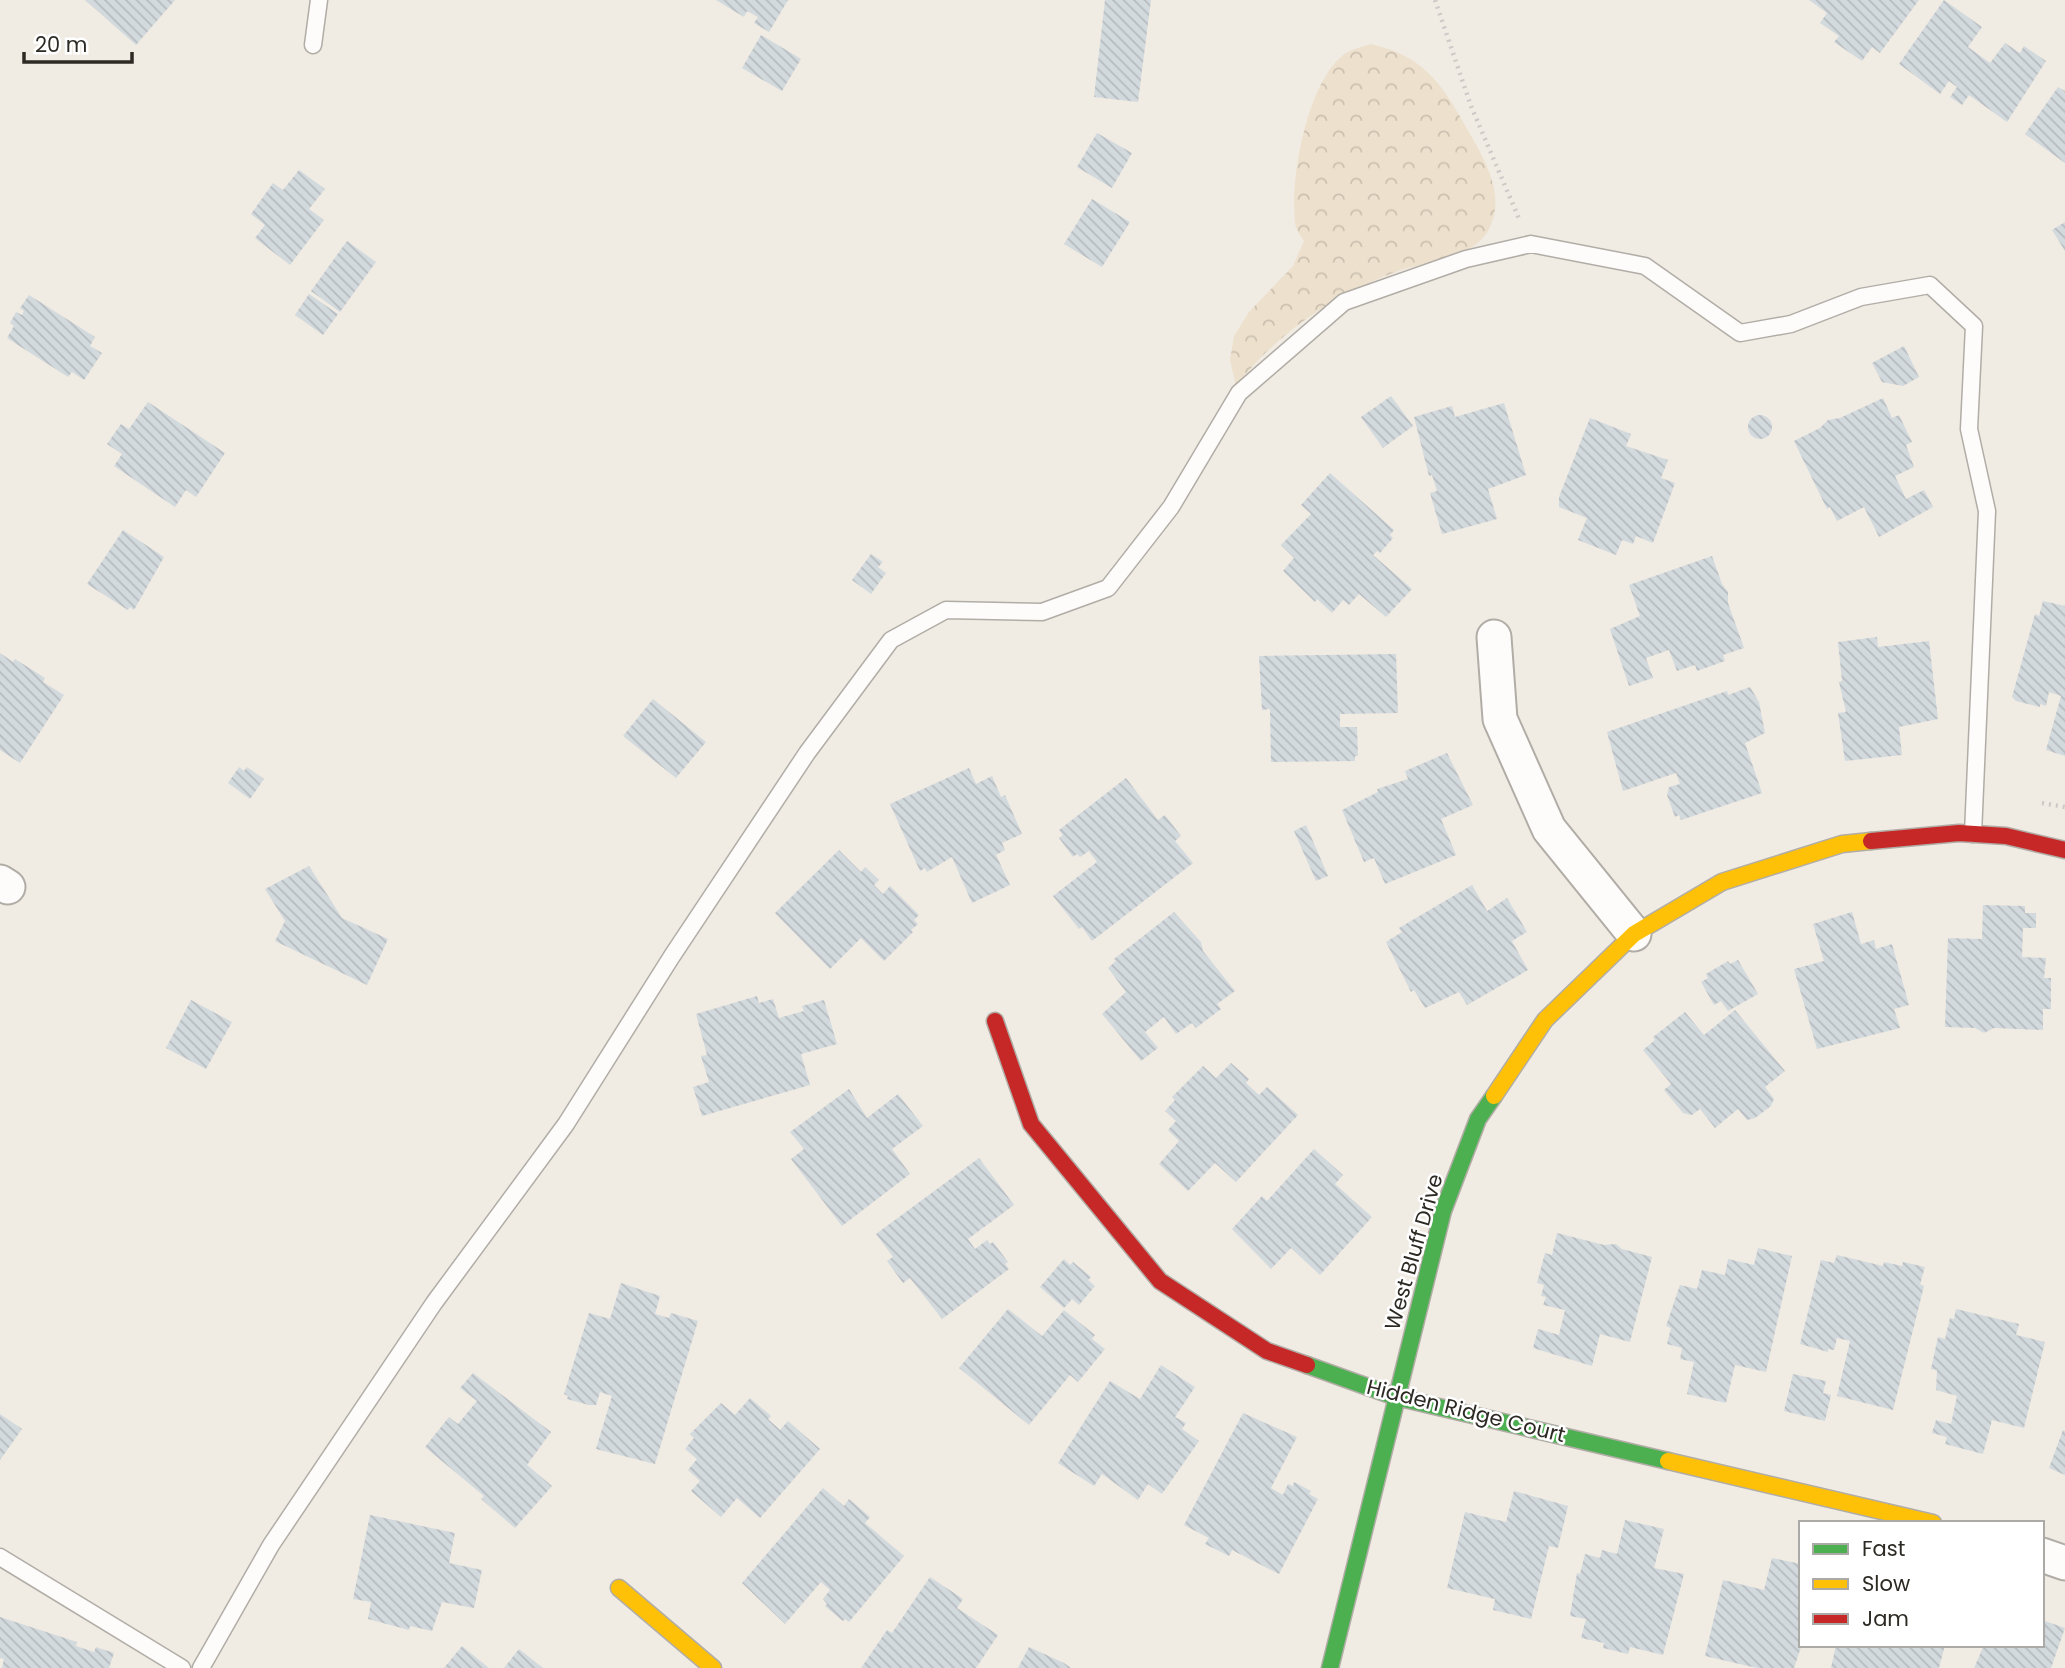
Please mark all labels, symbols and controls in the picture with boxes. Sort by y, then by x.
scale bar [24,21,133,65]
text: 20 m [35,30,88,59]
street label: West Bluff Drive [1377,1170,1450,1333]
street label: Hidden Ridge Court [1364,1372,1568,1449]
legend [1799,1521,2044,1647]
text: Fast [1862,1534,1905,1563]
text: Slow [1862,1569,1910,1598]
text: Jam [1862,1604,1909,1633]

